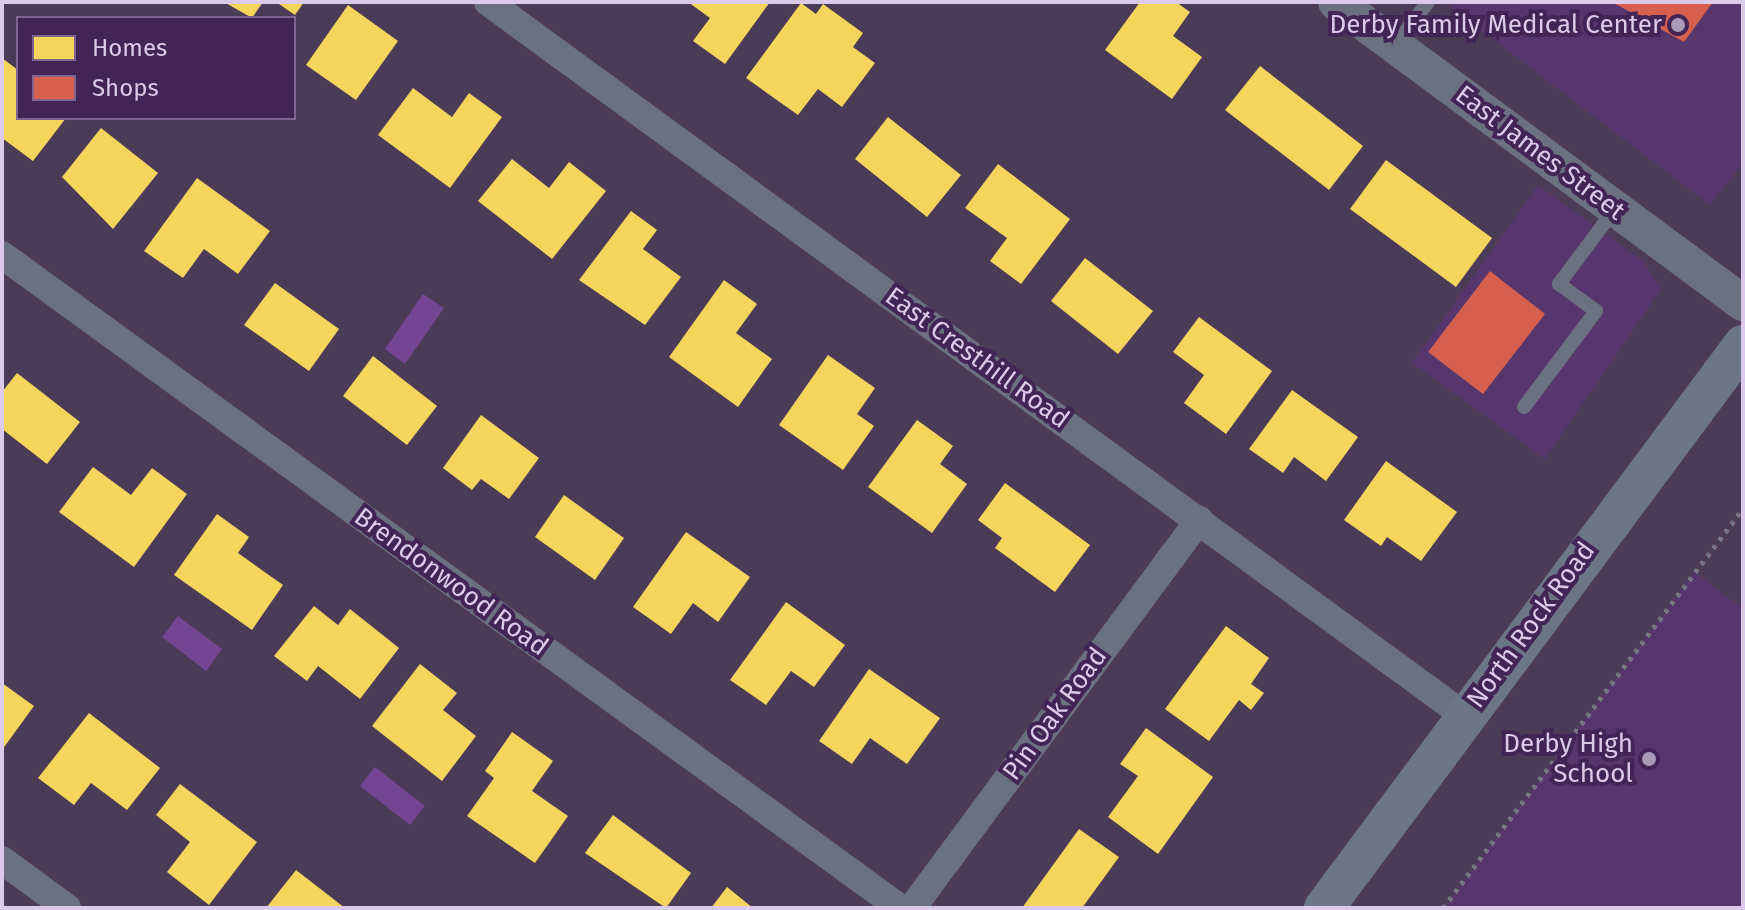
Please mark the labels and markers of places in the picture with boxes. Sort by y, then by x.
place label: Derby Family Medical Center [1330,9,1662,41]
marker: Derby Family Medical Center [1669,16,1687,34]
place label: Derby High School [1503,728,1633,790]
marker: Derby High School [1640,750,1658,768]

